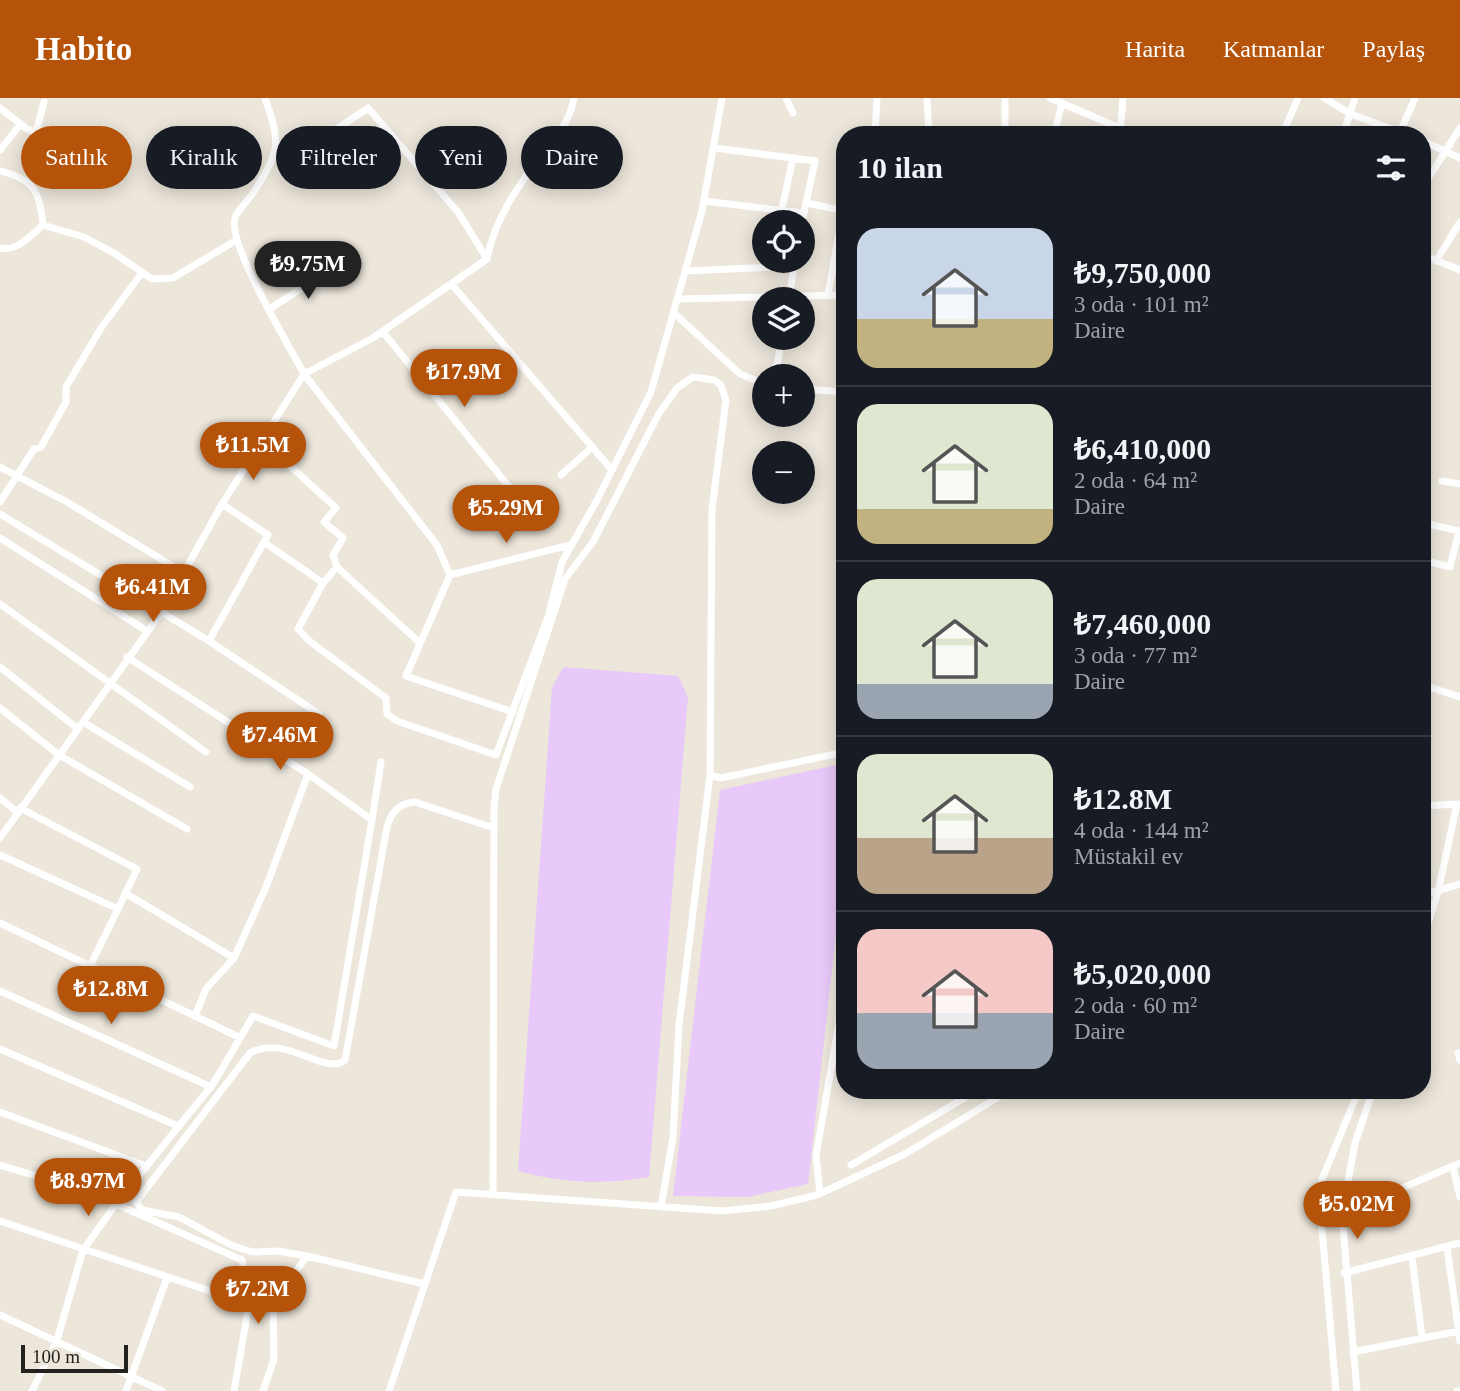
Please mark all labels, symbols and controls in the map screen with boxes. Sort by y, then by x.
text: Habito [35,31,132,67]
text: Harita [1125,36,1185,62]
text: Katmanlar [1223,36,1324,62]
text: Paylaş [1362,36,1425,62]
chip: Satılık [21,126,132,189]
chip: Kiralık [146,126,262,189]
chip: Filtreler [276,126,401,189]
chip: Yeni [415,126,507,189]
chip: Daire [521,126,623,189]
icon: filters [1372,149,1410,187]
text: 10 ilan [857,151,943,184]
map controls [752,210,815,504]
button: locate [752,210,815,273]
pin: ₺9.75M [251,242,365,301]
text: ₺9.75M [270,251,346,276]
icon: home [913,256,997,340]
text: ₺9,750,000 [1074,256,1211,289]
button: layers [752,287,815,350]
text: 3 oda · 101 m² [1074,292,1209,317]
text: Daire [1074,318,1125,343]
pin: ₺17.9M [407,350,521,409]
text: ₺17.9M [426,359,502,384]
button: + [752,364,815,427]
pin: ₺11.5M [196,422,310,482]
text: ₺11.5M [216,432,290,457]
icon: home [913,432,997,516]
text: ₺6,410,000 [1074,432,1211,465]
button: − [752,441,815,504]
text: 2 oda · 64 m² [1074,468,1197,493]
pin: ₺5.29M [449,486,563,545]
text: Daire [1074,494,1125,519]
text: ₺5.29M [468,495,544,520]
pin: ₺6.41M [96,564,210,624]
text: ₺6.41M [115,574,191,599]
icon: home [913,607,997,691]
text: ₺7,460,000 [1074,607,1211,640]
text: 3 oda · 77 m² [1074,643,1197,668]
text: Daire [1074,669,1125,694]
pin: ₺7.46M [223,712,337,772]
text: ₺7.46M [242,722,318,747]
icon: home [913,782,997,866]
text: ₺12.8M [1074,782,1172,815]
text: 4 oda · 144 m² [1074,818,1209,843]
text: Müstakil ev [1074,844,1183,869]
icon: home [913,957,997,1041]
text: ₺5,020,000 [1074,957,1211,990]
pin: ₺12.8M [54,967,168,1026]
text: ₺12.8M [73,976,149,1001]
text: 2 oda · 60 m² [1074,993,1197,1018]
text: Daire [1074,1019,1125,1044]
pin: ₺8.97M [31,1158,145,1218]
text: ₺8.97M [50,1168,126,1193]
pin: ₺5.02M [1300,1182,1414,1241]
text: ₺5.02M [1319,1191,1395,1216]
pin: ₺7.2M [209,1266,307,1326]
text: ₺7.2M [226,1276,290,1301]
scale bar [21,1342,128,1374]
text: 100 m [32,1346,80,1367]

